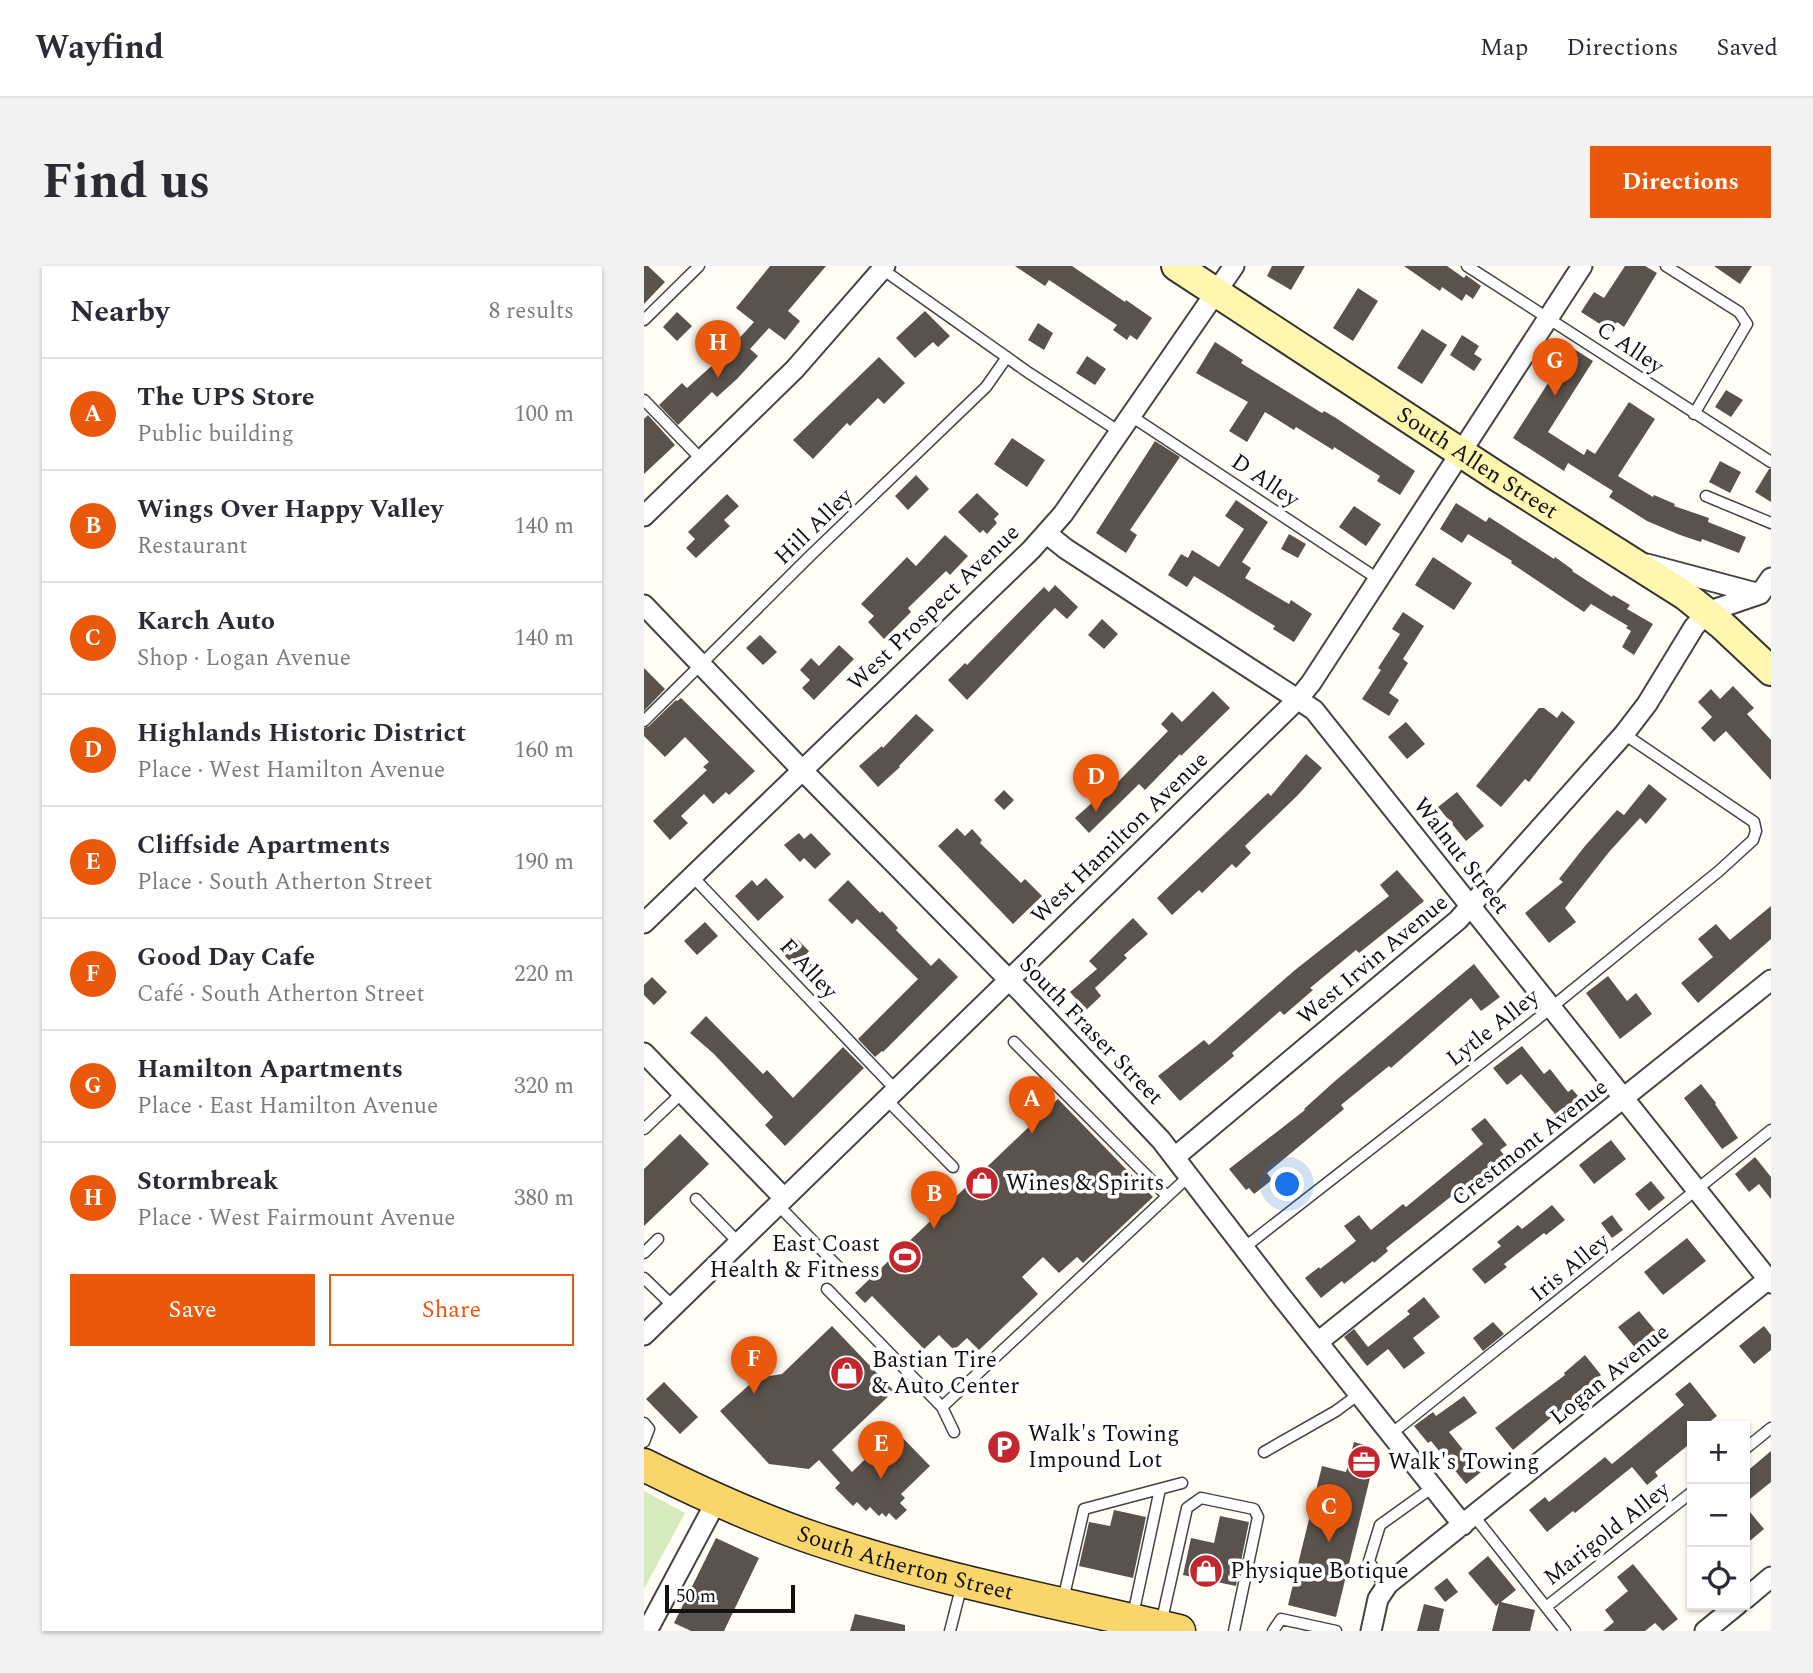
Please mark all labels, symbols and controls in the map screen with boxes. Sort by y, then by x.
text: Wayfind [35,23,164,73]
text: Map [1480,30,1528,66]
text: Directions [1566,30,1678,66]
text: Saved [1716,30,1778,66]
text: Find us [42,145,210,220]
button: Directions [1590,146,1771,218]
text: Nearby [70,289,169,335]
text: 8 results [489,294,574,329]
street label: C Alley [1589,312,1672,384]
pin: H [695,320,741,378]
pin: G [1532,338,1578,396]
text: The UPS Store [137,377,315,417]
text: A [84,397,102,432]
text: 100 m [514,397,574,432]
street label: South Allen Street [1390,398,1565,528]
text: Public building [137,417,294,452]
street label: D Alley [1224,445,1307,517]
street label: Hill Alley [767,480,862,574]
text: Wings Over Happy Valley [137,489,443,529]
text: B [85,509,101,544]
text: 140 m [514,509,574,544]
street label: West Prospect Avenue [840,516,1028,700]
text: Restaurant [137,529,247,564]
text: Karch Auto [137,601,275,641]
text: C [85,621,101,656]
text: 140 m [514,621,574,656]
text: Shop · Logan Avenue [137,641,351,676]
text: Highlands Historic District [137,713,466,753]
text: D [84,733,102,768]
text: 160 m [514,733,574,768]
street label: West Hamilton Avenue [1023,743,1217,933]
text: Place · West Hamilton Avenue [137,753,445,788]
pin: D [1073,754,1119,812]
street label: Walnut Street [1404,790,1518,922]
text: Cliffside Apartments [137,825,390,865]
text: E [85,845,101,880]
text: 190 m [514,845,574,880]
text: Place · South Atherton Street [137,865,433,900]
street label: West Irvin Avenue [1290,886,1456,1034]
street label: F Alley [770,931,846,1008]
text: Good Day Cafe [137,937,315,977]
street label: South Fraser Street [1010,948,1172,1114]
text: F [86,957,100,992]
text: 220 m [514,957,574,992]
text: Café · South Atherton Street [137,977,425,1012]
street label: Lytle Alley [1439,980,1548,1076]
text: Hamilton Apartments [137,1049,403,1089]
text: G [84,1069,102,1104]
text: 320 m [514,1069,574,1104]
street label: Crestmont Avenue [1444,1071,1616,1215]
pin: A [1009,1076,1055,1134]
text: Place · East Hamilton Avenue [137,1089,438,1124]
text: Stormbreak [137,1161,278,1201]
shop icon: Wines & Spirits [963,1164,1001,1202]
place label: Wines & Spirits [1006,1166,1164,1201]
your location [1270,1167,1304,1201]
pin: B [911,1171,957,1229]
text: H [83,1181,103,1216]
text: 380 m [514,1181,574,1216]
text: Place · West Fairmount Avenue [137,1201,455,1236]
street label: Iris Alley [1523,1224,1618,1311]
place label: East Coast Health & Fitness [710,1227,880,1288]
sports icon: East Coast Health & Fitness [886,1238,924,1276]
button: Save [70,1274,315,1346]
button: Share [329,1274,574,1346]
street label: Logan Avenue [1542,1316,1678,1434]
pin: F [731,1336,777,1394]
place label: Bastian Tire & Auto Center [872,1343,1019,1404]
shop icon: Bastian Tire & Auto Center [828,1354,866,1392]
place label: Walk's Towing Impound Lot [1028,1417,1179,1478]
pin: E [858,1421,904,1479]
map controls [1687,1421,1750,1610]
button: + [1687,1421,1750,1484]
parking icon: Walk's Towing Impound Lot [985,1428,1023,1466]
office icon: Walk's Towing [1345,1443,1383,1481]
place label: Walk's Towing [1388,1445,1539,1480]
street label: Marigold Alley [1536,1473,1679,1595]
pin: C [1306,1484,1352,1542]
button: − [1687,1484,1750,1547]
street label: South Atherton Street [792,1516,1017,1610]
button: locate [1687,1547,1750,1610]
shop icon: Physique Botique [1187,1552,1225,1590]
place label: Physique Botique [1230,1554,1409,1589]
scale bar [665,1582,794,1614]
text: 50 m [676,1582,716,1611]

